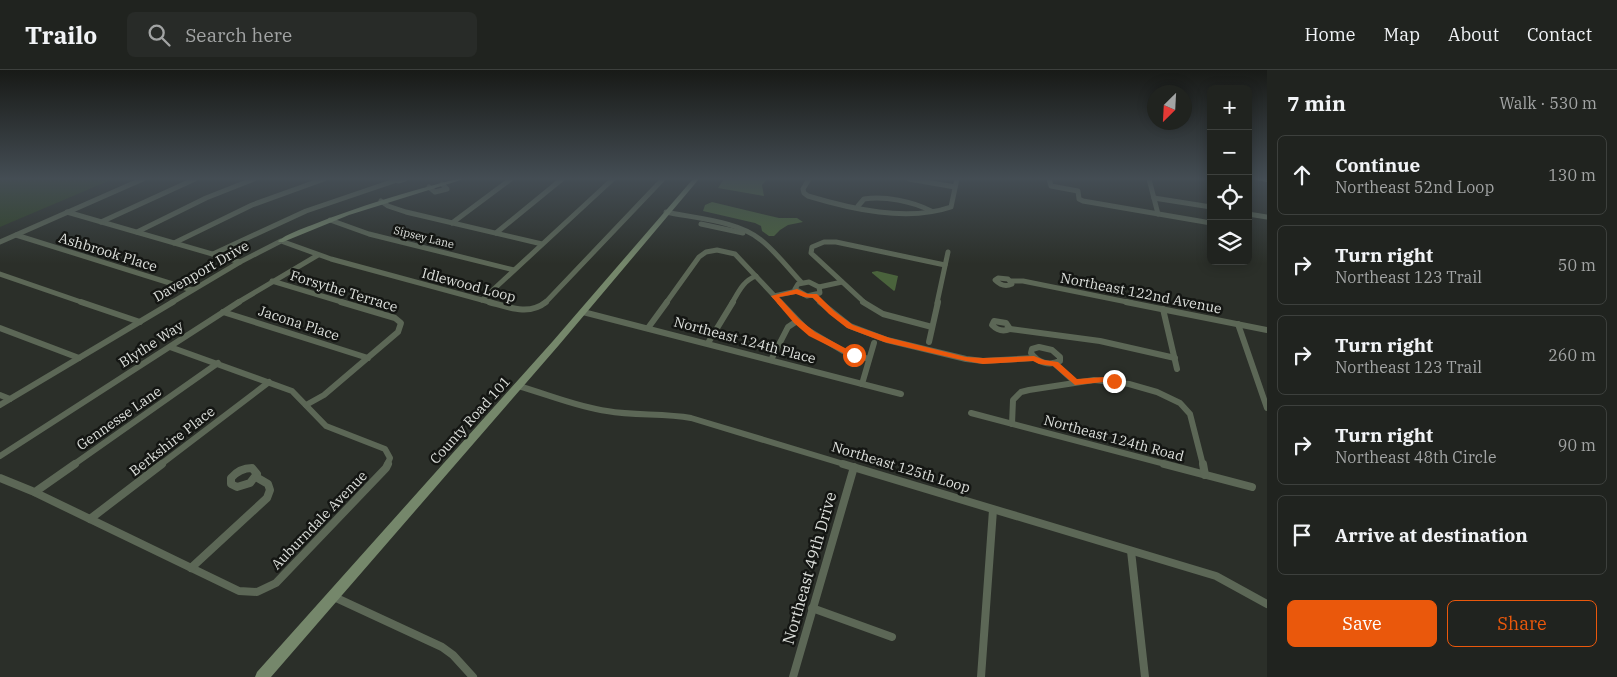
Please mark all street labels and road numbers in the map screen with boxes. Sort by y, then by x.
street label: Sipsey Lane [392,223,456,251]
street label: Ashbrook Place [56,228,160,276]
street label: Davenport Drive [150,236,252,306]
street label: Idlewood Loop [420,264,518,306]
street label: Forsythe Terrace [288,266,400,316]
street label: Northeast 122nd Avenue [1059,269,1223,317]
street label: Jacona Place [256,301,342,345]
street label: Northeast 124th Place [672,312,818,368]
street label: Blythe Way [115,316,187,371]
street label: County Road 101 [426,372,514,468]
street label: Gennesse Lane [73,382,165,454]
street label: Berkshire Place [126,402,218,480]
street label: Northeast 124th Road [1042,411,1187,466]
street label: Northeast 125th Loop [830,437,972,497]
street label: Auburndale Avenue [267,467,371,573]
street label: Northeast 49th Drive [778,489,840,647]

